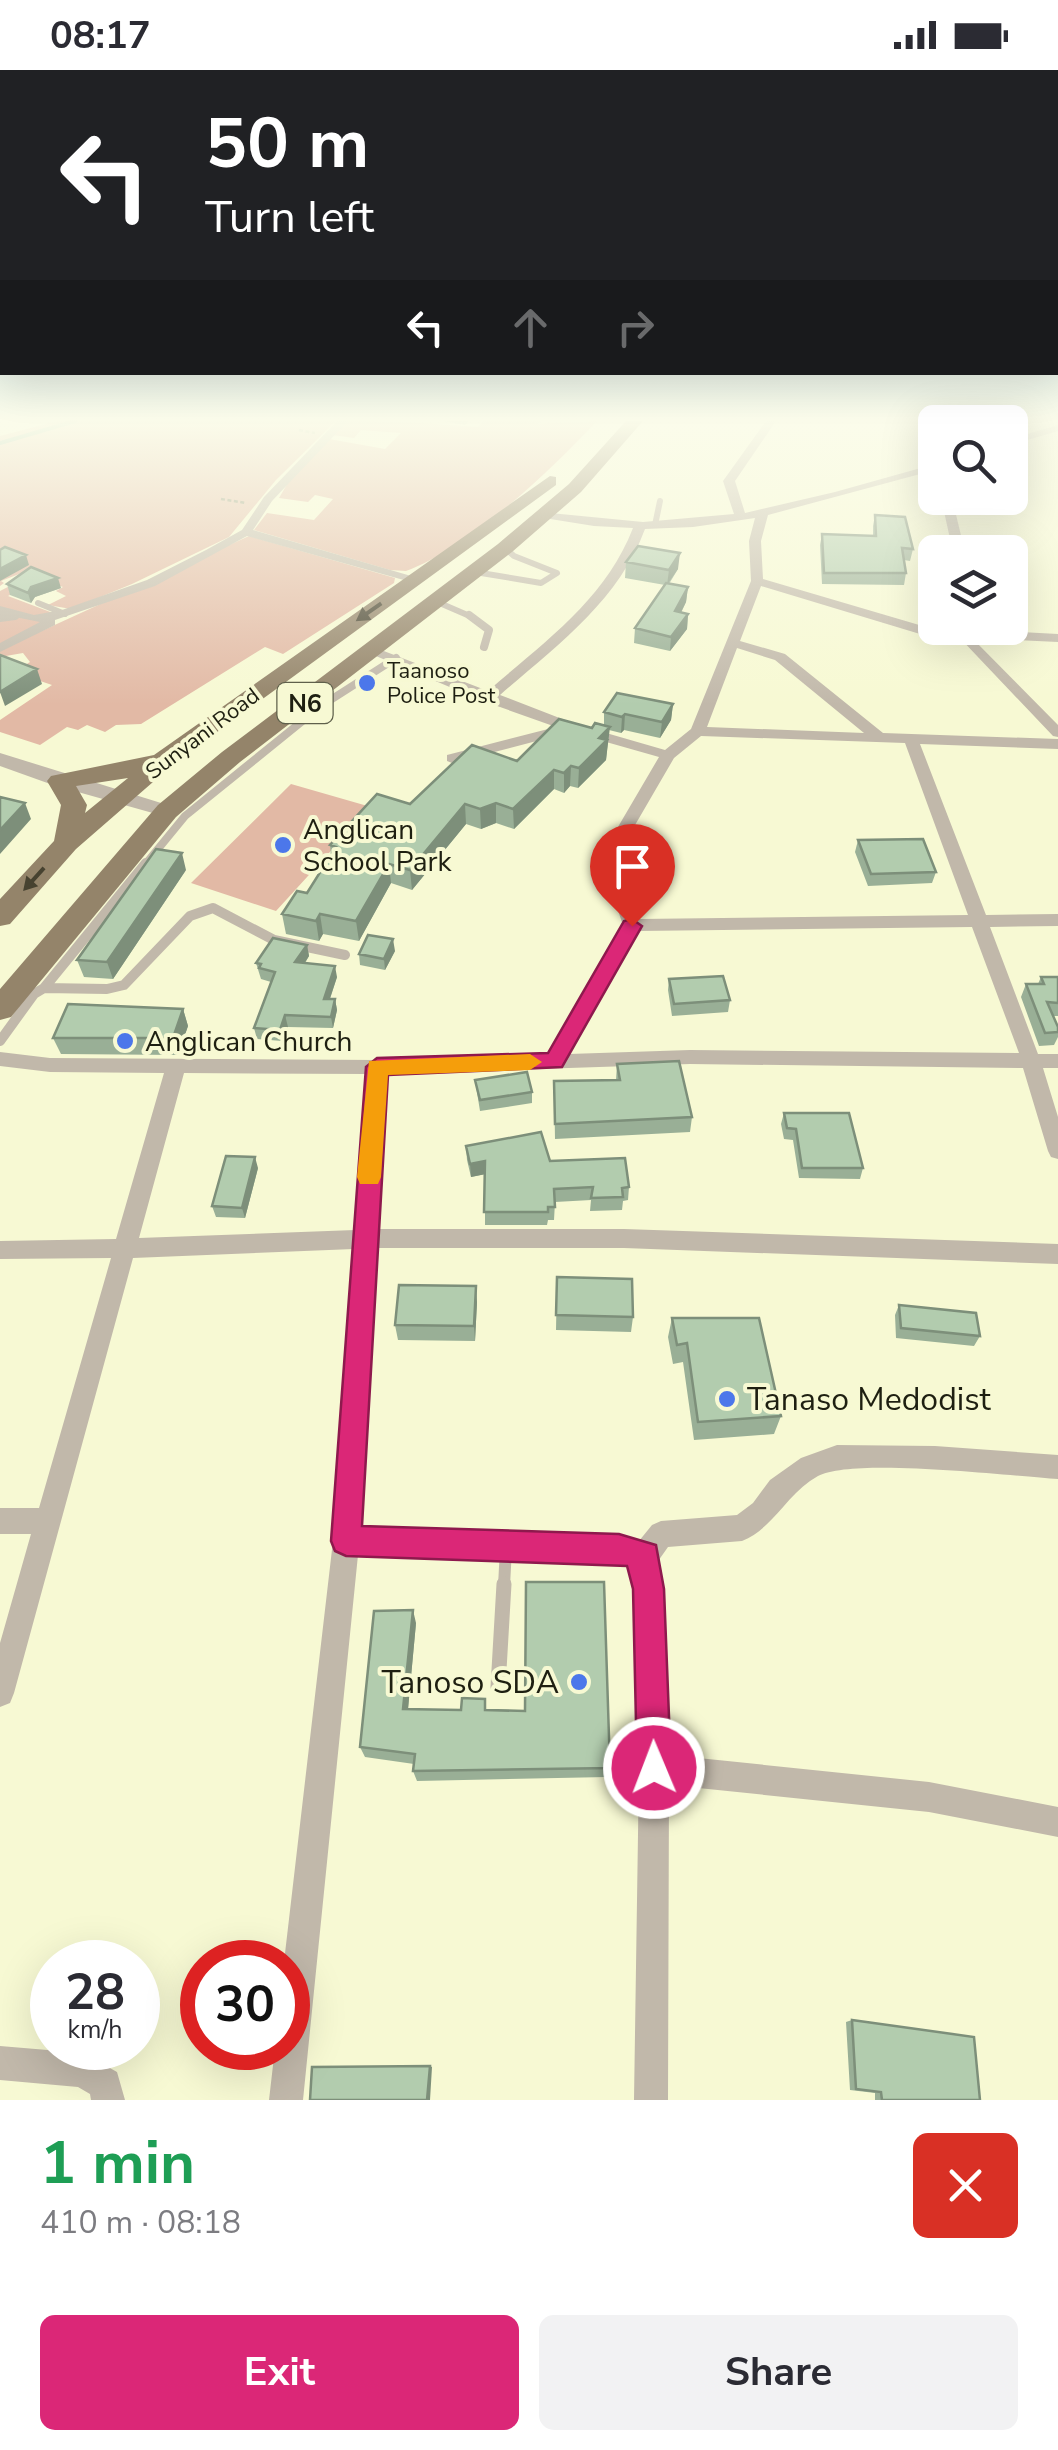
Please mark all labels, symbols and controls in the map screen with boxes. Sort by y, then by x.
text: 08:17 [50,10,151,61]
text: 50 m [205,96,369,192]
icon: left [40,110,170,240]
text: Turn left [205,187,374,248]
icon: left [398,300,453,355]
icon: ahead [503,300,558,355]
icon: right [608,300,663,355]
map controls [918,405,1028,645]
button: search [918,405,1028,515]
button: layers [918,535,1028,645]
one-way arrow [356,602,383,621]
place label: Taanoso Police Post [387,656,496,711]
marker: Taanoso Police Post [356,672,378,694]
street label: Sunyani Road [139,681,266,787]
road number: N6 [278,683,332,723]
place label: Anglican School Park [303,811,453,881]
pin [590,824,675,927]
marker: Anglican School Park [272,834,294,856]
icon: arrive [605,839,660,894]
one-way arrow [23,867,46,891]
place label: Anglican Church [145,1023,352,1061]
marker: Anglican Church [114,1030,136,1052]
place label: Tanaso Medodist [747,1378,991,1421]
marker: Tanaso Medodist [716,1388,738,1410]
place label: Tanoso SDA [381,1661,559,1704]
marker: Tanoso SDA [568,1671,590,1693]
position arrow [602,1716,706,1820]
speed limit sign: 30 [180,1940,310,2070]
text: 28 [65,1958,125,2027]
text: km/h [67,2013,123,2047]
text: 1 min [40,2122,195,2204]
button: close [913,2133,1018,2238]
text: 410 m · 08:18 [40,2201,241,2244]
button: Exit [40,2315,519,2430]
button: Share [539,2315,1018,2430]

